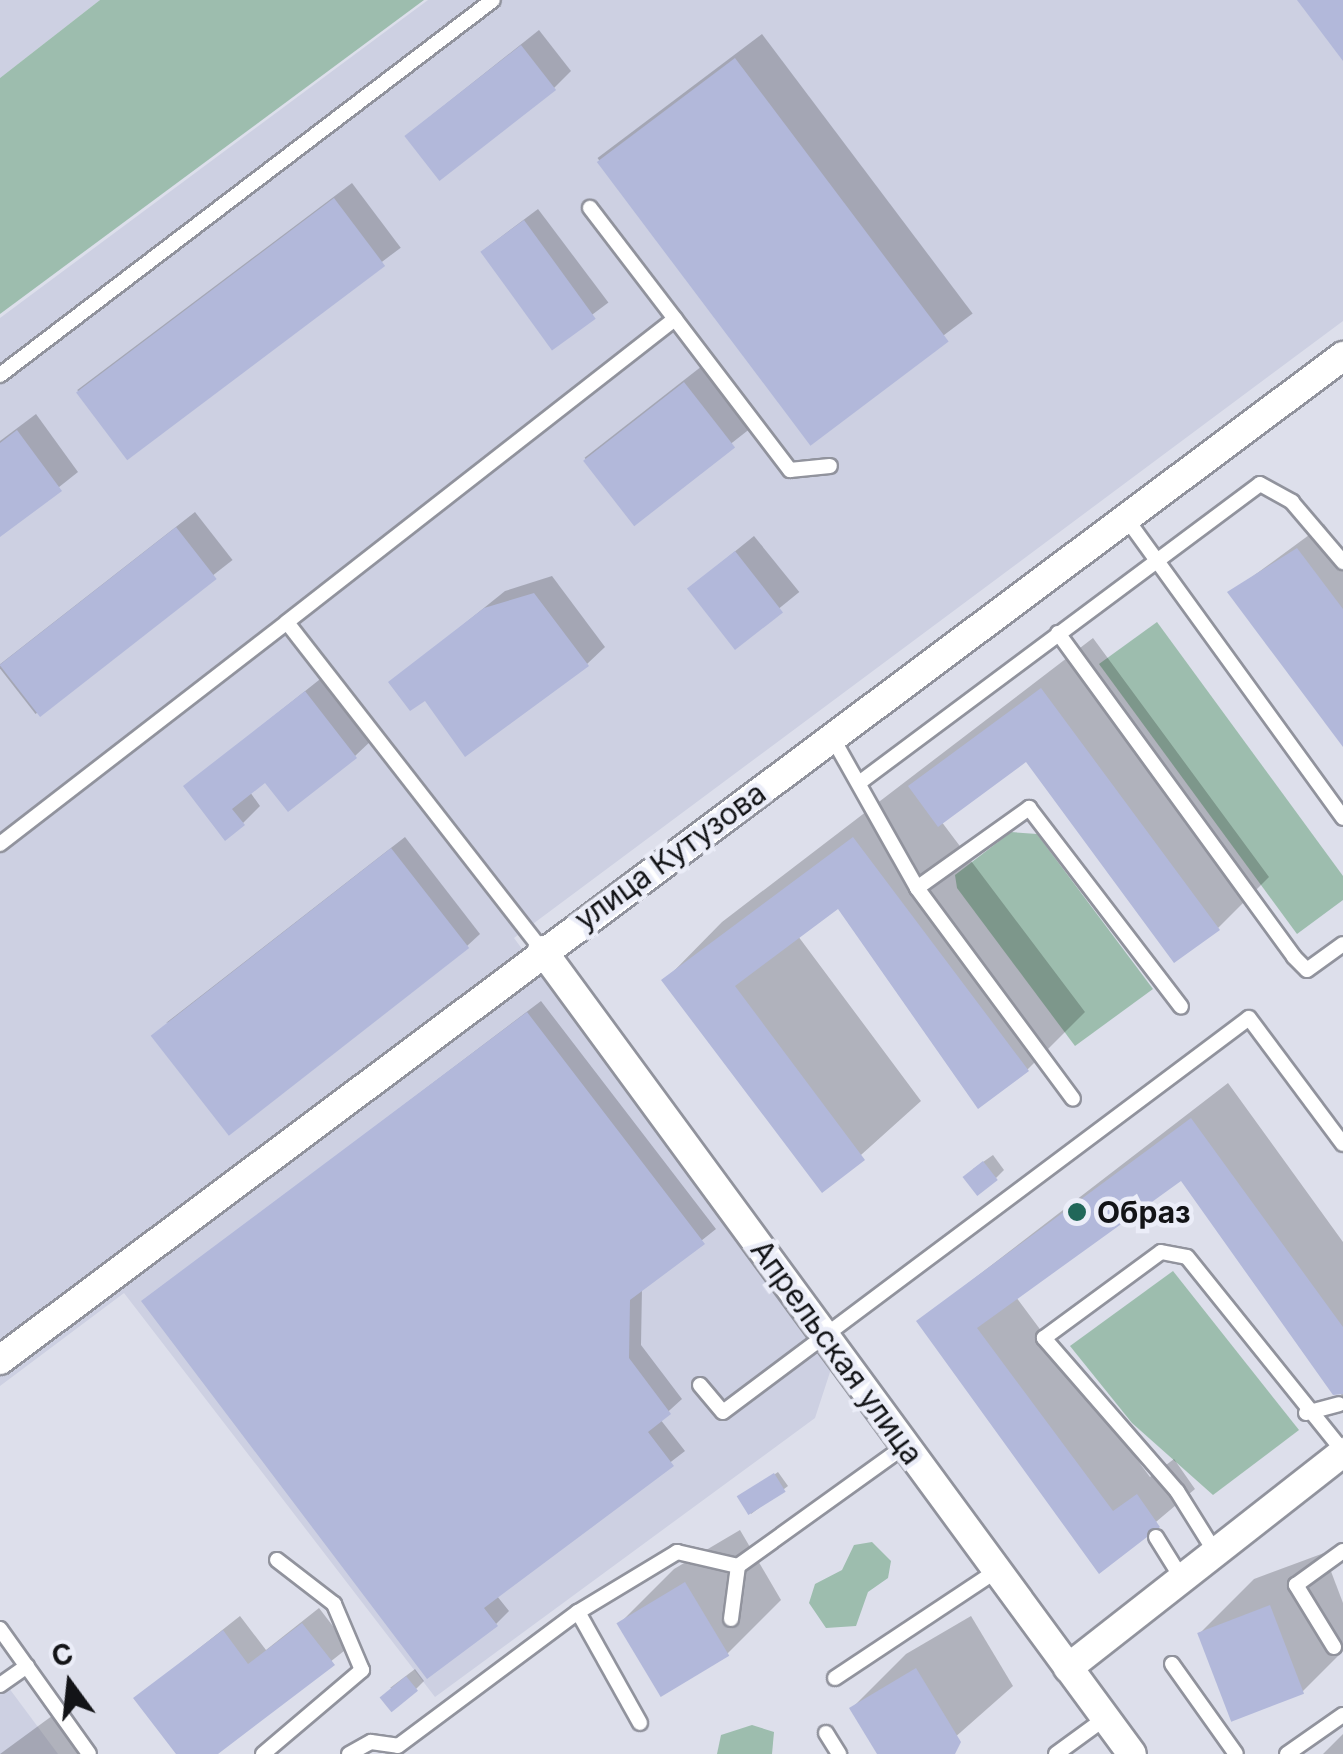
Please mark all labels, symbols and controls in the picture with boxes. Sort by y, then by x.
street label: улица Кутузова [567,775,773,937]
place label: Образ [1097,1194,1191,1230]
marker: Образ [1066,1201,1088,1223]
street label: Апрельская улица [743,1233,931,1471]
north arrow [20,1634,120,1734]
text: С [48,1636,77,1674]

